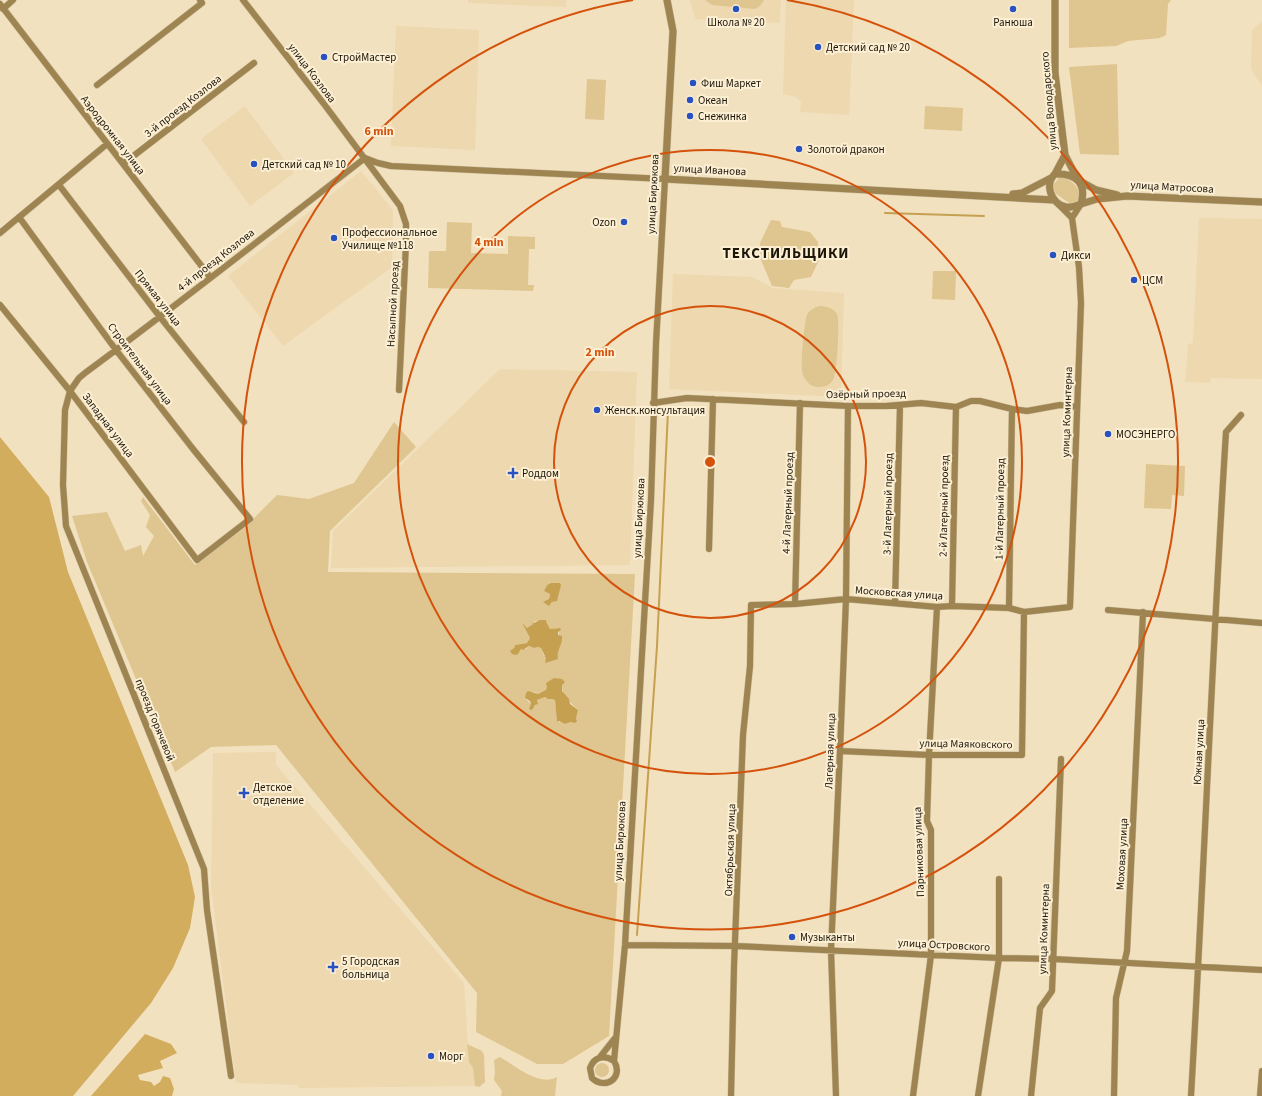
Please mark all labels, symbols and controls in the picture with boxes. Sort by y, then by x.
marker: Школа № 20 [731,4,741,14]
marker: Ранюша [1008,4,1018,14]
place label: Школа № 20 [707,15,765,30]
place label: Ранюша [993,15,1033,30]
street label: улица Козлова [285,40,339,106]
place label: Детский сад № 20 [826,40,910,55]
marker: Детский сад № 20 [813,42,823,52]
place label: СтройМастер [332,50,396,65]
street label: улица Володарского [1037,51,1061,151]
marker: СтройМастер [319,52,329,62]
street label: 3-й проезд Козлова [141,71,225,141]
place label: Фиш Маркет [701,76,761,91]
marker: Фиш Маркет [688,78,698,88]
street label: Аэродромная улица [77,92,149,178]
place label: Океан [698,93,728,108]
marker: Океан [685,95,695,105]
place label: Снежинка [698,109,747,124]
marker: Снежинка [685,111,695,121]
text: 6 min [364,123,394,140]
place label: Золотой дракон [807,142,885,157]
marker: Золотой дракон [794,144,804,154]
street label: улица Бирюкова [643,154,663,234]
place label: Детский сад № 10 [262,157,346,172]
marker: Детский сад № 10 [249,159,259,169]
street label: улица Иванова [673,161,747,179]
street label: улица Матросова [1130,177,1214,197]
place label: Ozon [592,215,616,230]
marker: Ozon [619,217,629,227]
street label: 4-й проезд Козлова [174,225,258,295]
place label: Профессиональное Училище №118 [342,225,438,253]
marker: Профессиональное Училище №118 [329,233,339,243]
text: 4 min [474,234,504,251]
district label: ТЕКСТИЛЬЩИКИ [723,243,849,264]
place label: Дикси [1061,248,1091,263]
marker: Дикси [1048,250,1058,260]
street label: Насыпной проезд [383,260,403,347]
street label: Прямая улица [131,267,185,329]
place label: ЦСМ [1142,273,1163,288]
marker: ЦСМ [1129,275,1139,285]
street label: Строительная улица [104,320,176,408]
text: 2 min [585,344,615,361]
street label: улица Коминтерна [1058,366,1076,458]
street label: Озёрный проезд [826,386,906,402]
street label: Западная улица [79,390,137,460]
place label: Женск.консультация [605,403,705,418]
marker: Женск.консультация [592,405,602,415]
place label: МОСЭНЕРГО [1116,427,1175,442]
marker: МОСЭНЕРГО [1103,429,1113,439]
street label: 4-й Лагерный проезд [779,452,797,554]
street label: 3-й Лагерный проезд [880,453,896,555]
centre of rings [703,455,717,469]
street label: 2-й Лагерный проезд [936,455,952,557]
street label: 1-й Лагерный проезд [992,458,1008,560]
place label: Роддом [522,466,559,481]
marker: Роддом [507,467,519,479]
street label: улица Бирюкова [629,478,649,558]
street label: Московская улица [854,582,944,604]
street label: проезд Горячевой [132,677,178,763]
street label: Лагерная улица [821,713,839,789]
street label: Южная улица [1190,719,1208,785]
street label: улица Маяковского [919,736,1013,752]
place label: Детское отделение [253,780,305,808]
marker: Детское отделение [238,787,250,799]
street label: улица Бирюкова [610,801,630,881]
street label: Октябрьская улица [721,803,739,897]
street label: Парниковая улица [910,807,928,897]
street label: Моховая улица [1113,818,1131,890]
street label: улица Коминтерна [1035,883,1053,975]
place label: Музыканты [800,930,855,945]
marker: Музыканты [787,932,797,942]
street label: улица Островского [898,935,990,955]
place label: 5 Городская больница [342,954,399,982]
marker: 5 Городская больница [327,961,339,973]
place label: Морг [439,1049,464,1064]
marker: Морг [426,1051,436,1061]

